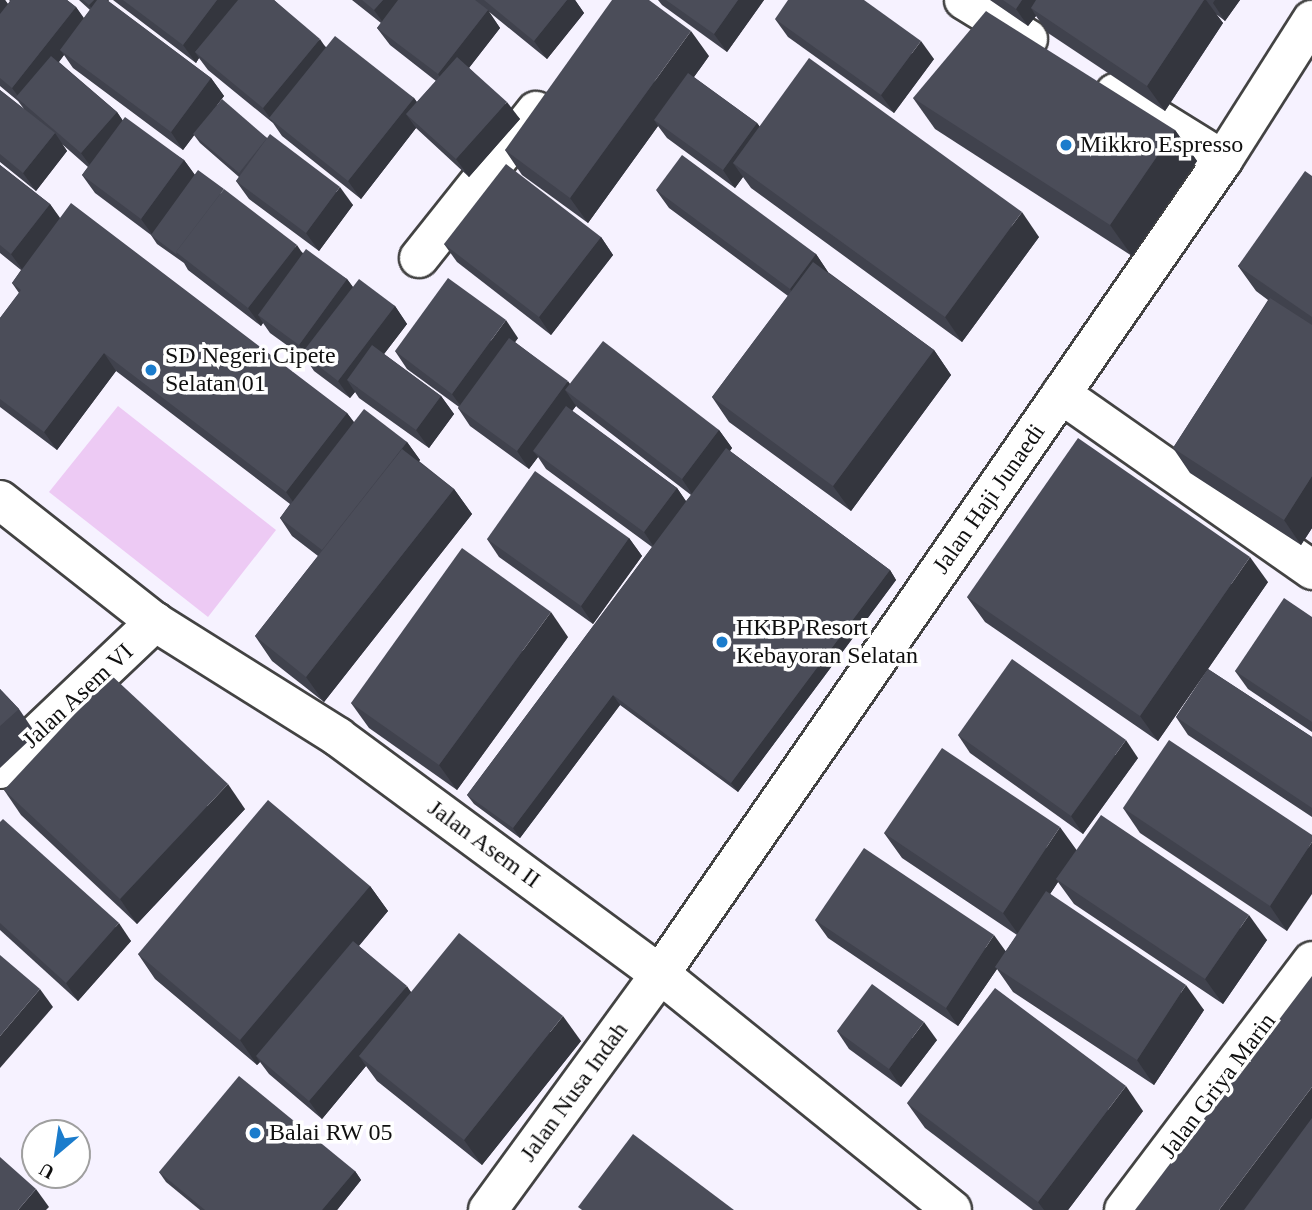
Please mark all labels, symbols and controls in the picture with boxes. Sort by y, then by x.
place label: Mikkro Espresso [1080,131,1243,159]
marker: Mikkro Espresso [1058,137,1074,153]
place label: SD Negeri Cipete Selatan 01 [165,342,336,398]
marker: SD Negeri Cipete Selatan 01 [143,362,159,378]
street label: Jalan Haji Junaedi [927,419,1051,579]
place label: HKBP Resort Kebayoran Selatan [736,614,918,670]
marker: HKBP Resort Kebayoran Selatan [714,634,730,650]
street label: Jalan Asem VI [16,637,140,755]
street label: Jalan Asem II [422,793,546,895]
street label: Jalan Griya Marin [1154,1008,1282,1164]
street label: Jalan Nusa Indah [514,1017,634,1167]
north arrow [21,1119,91,1189]
place label: Balai RW 05 [269,1119,393,1147]
marker: Balai RW 05 [247,1125,263,1141]
text: U [35,1159,58,1184]

